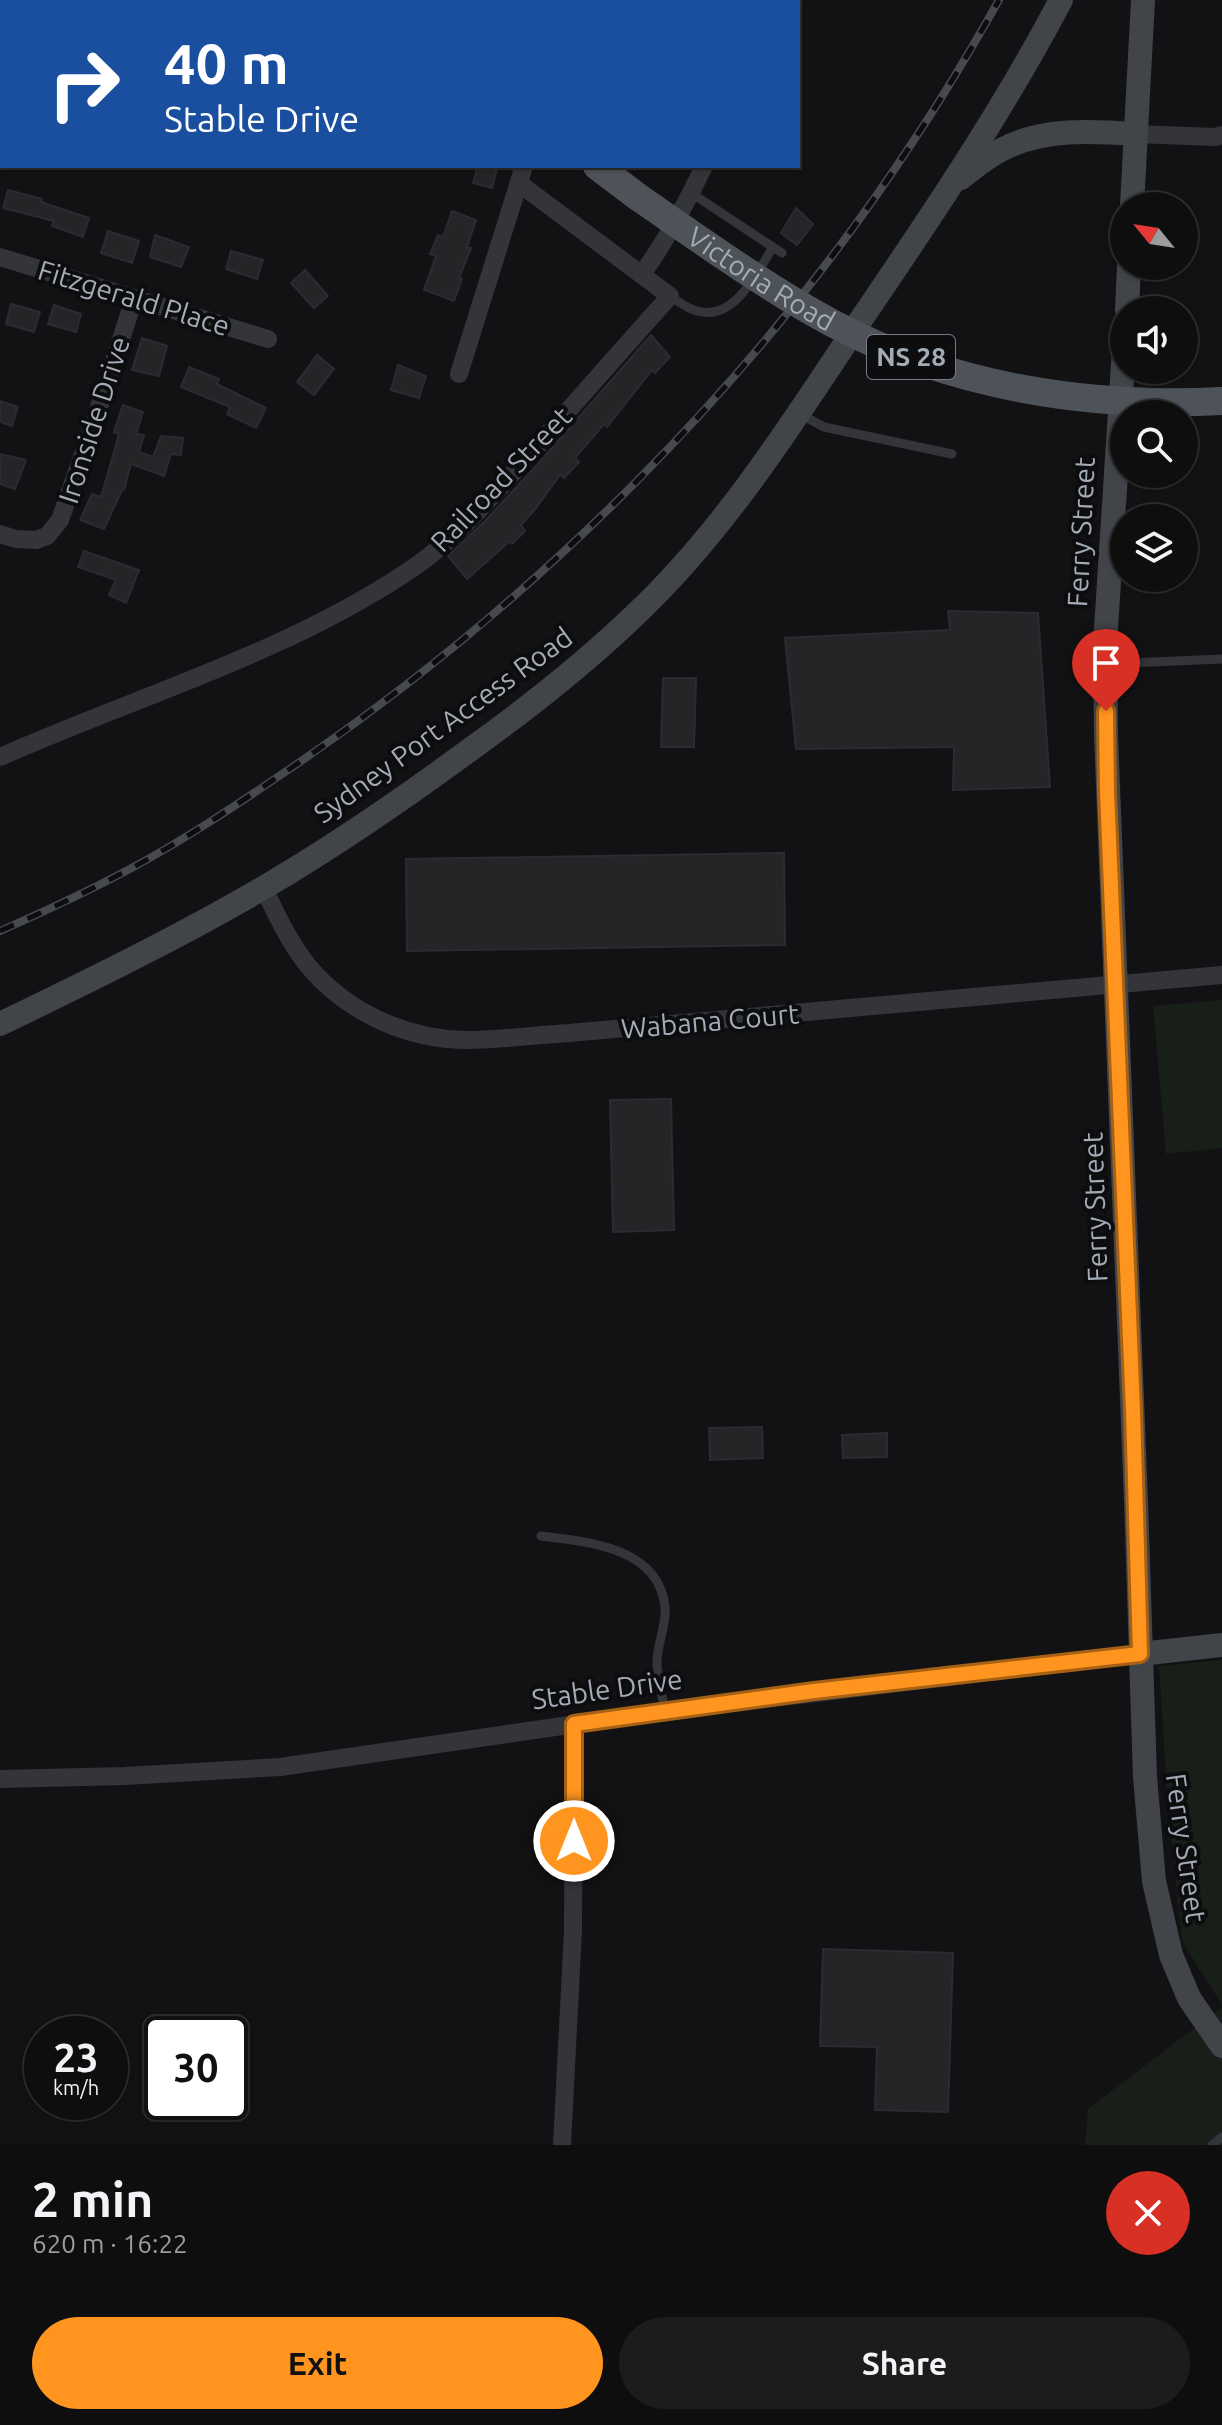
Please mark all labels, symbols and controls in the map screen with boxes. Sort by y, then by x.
icon: right [32,32,136,136]
text: 40 m [164,32,289,95]
text: Stable Drive [164,98,359,139]
north arrow [1110,192,1198,280]
map controls [1110,192,1198,592]
street label: Victoria Road [682,220,841,337]
street label: Fitzgerald Place [35,254,234,341]
button: sound [1110,296,1198,384]
street label: Ironside Drive [52,333,135,507]
road number: NS 28 [867,335,955,379]
street label: Railroad Street [424,400,577,557]
button: search [1110,400,1198,488]
street label: Ferry Street [1061,456,1100,608]
button: layers [1110,504,1198,592]
street label: Sydney Port Access Road [308,621,578,829]
pin [1072,629,1140,711]
icon: arrive [1084,641,1128,685]
street label: Wabana Court [620,997,800,1044]
street label: Ferry Street [1076,1131,1113,1283]
street label: Stable Drive [530,1663,684,1714]
street label: Ferry Street [1161,1771,1212,1924]
position arrow [532,1799,616,1883]
speed limit sign: 30 [144,2016,248,2120]
text: 23 [53,2035,99,2080]
text: km/h [53,2076,99,2099]
button: close [1106,2171,1190,2255]
text: 2 min [32,2172,153,2226]
text: 620 m · 16:22 [32,2229,188,2258]
button: Exit [32,2317,603,2409]
button: Share [619,2317,1190,2409]

